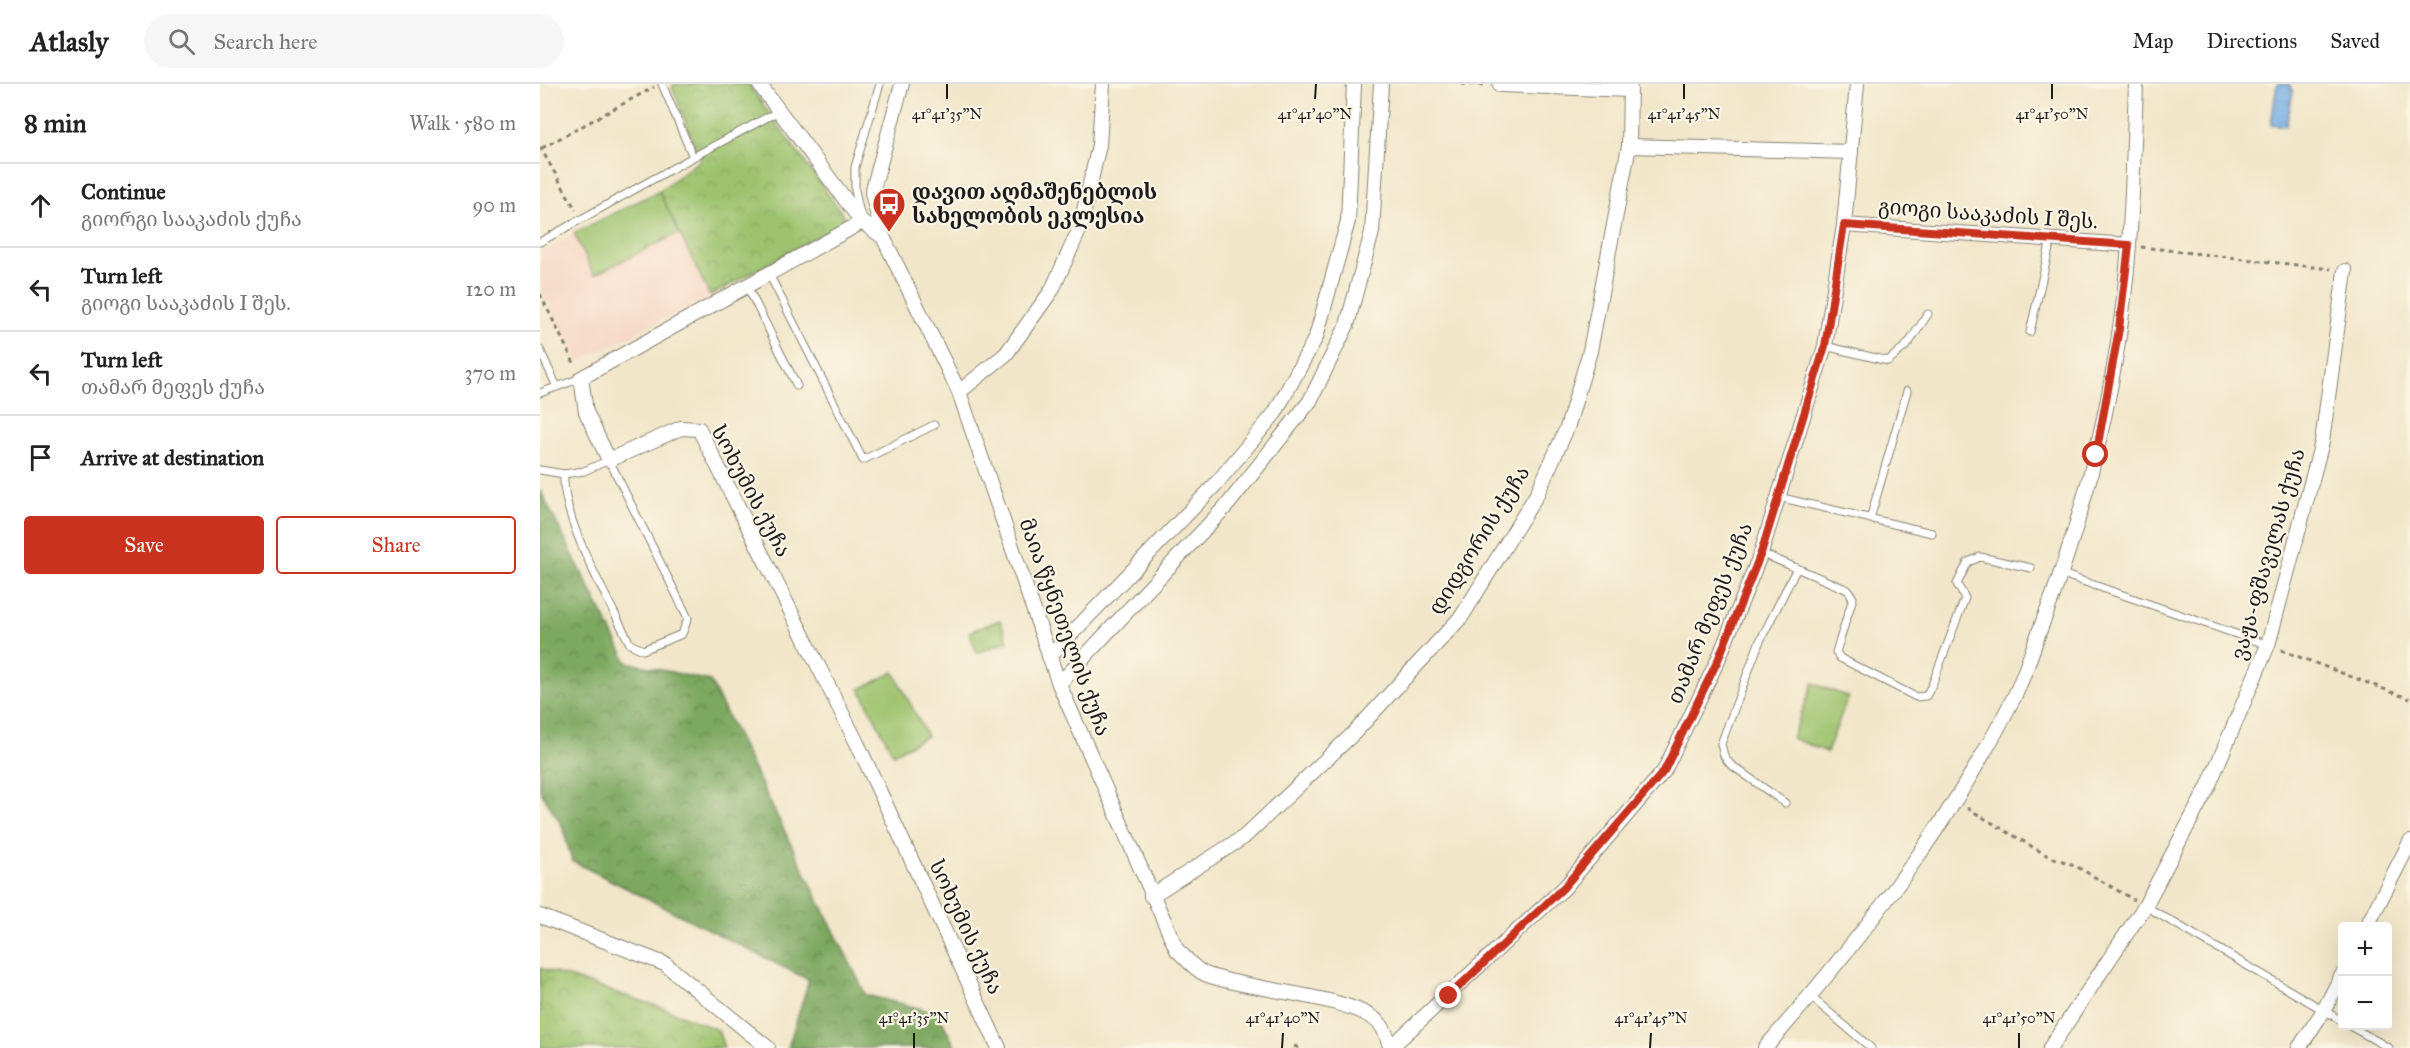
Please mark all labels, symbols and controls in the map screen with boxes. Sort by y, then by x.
search box [144,14,564,68]
text: Atlasly [30,24,108,59]
icon: search [165,25,198,58]
text: Search here [213,28,317,55]
text: Map [2133,28,2174,54]
text: Directions [2207,28,2297,54]
text: Saved [2330,28,2380,54]
text: 41°41'35"N [912,105,982,123]
text: 41°41'40"N [1278,105,1353,123]
text: 41°41'45"N [1648,105,1721,123]
text: 41°41'50"N [2015,105,2089,123]
text: 8 min [24,107,87,139]
text: Walk · 580 m [409,111,516,135]
text: Continue [81,178,166,205]
place label: დავით აღმაშენებლის სახელობის ეკლესია [912,179,1157,229]
bus stop icon: დავით აღმაშენებლის სახელობის ეკლესია [871,186,907,233]
icon: ahead [24,189,57,222]
text: 90 m [473,193,516,217]
street label: გიოგი სააკაძის I შეს. [1877,193,2099,235]
text: გიორგი სააკაძის ქუჩა [81,207,302,231]
text: Turn left [81,262,163,289]
icon: left [24,273,57,306]
text: 120 m [465,277,516,301]
text: გიოგი სააკაძის I შეს. [81,291,291,315]
text: Turn left [81,346,163,373]
icon: left [24,357,57,390]
text: 370 m [465,361,516,385]
text: თამარ მეფეს ქუჩა [81,375,265,399]
street label: სოხუმის ქუჩა [705,421,797,561]
icon: arrive [24,441,57,474]
route start [2082,441,2108,467]
text: Arrive at destination [81,444,264,471]
street label: ვაჟა-ფშაველას ქუჩა [2225,445,2311,663]
street label: დიდგორის ქუჩა [1423,461,1535,619]
street label: მაია წყნეთელის ქუჩა [1014,515,1116,739]
button: Save [24,516,264,574]
button: Share [276,516,516,574]
street label: თამარ მეფეს ქუჩა [1662,519,1758,707]
street label: სოხუმის ქუჩა [923,856,1009,998]
map controls [2338,922,2392,1030]
button: + [2338,922,2392,976]
button: − [2338,976,2392,1030]
route end [1435,982,1461,1008]
text: 41°41'35"N [879,1009,949,1027]
text: 41°41'40"N [1246,1009,1321,1027]
text: 41°41'45"N [1615,1009,1688,1027]
text: 41°41'50"N [1982,1009,2056,1027]

